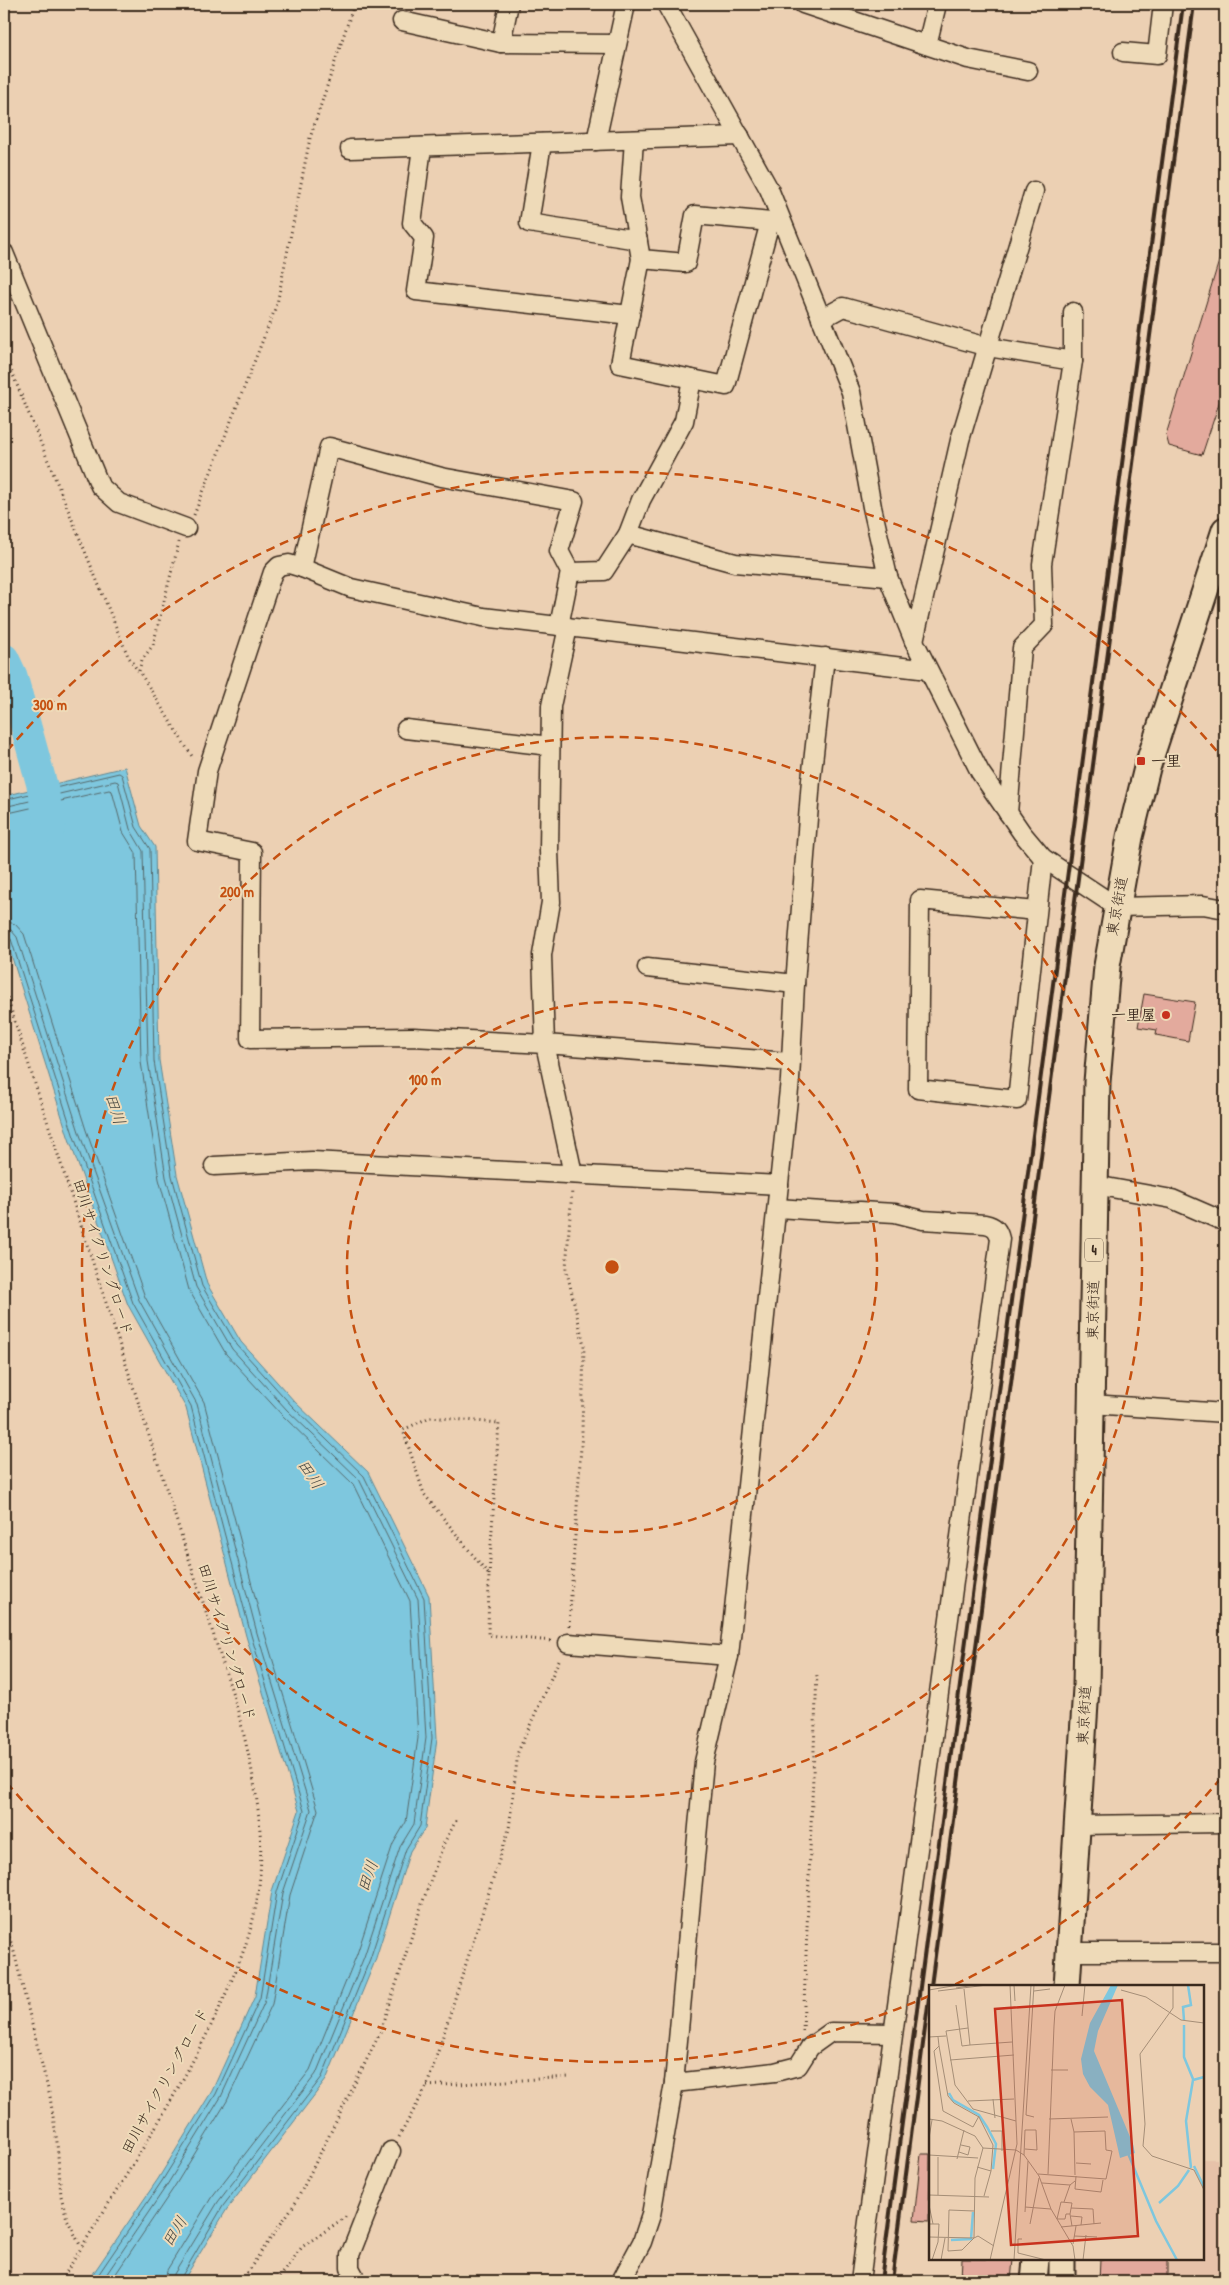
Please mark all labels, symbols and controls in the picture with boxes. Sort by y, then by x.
text: 300 m [33,694,67,715]
place label: 一里 [1151,750,1181,771]
marker: 一里 [1135,755,1147,767]
street label: 東京街道 [1101,875,1132,937]
text: 200 m [220,881,254,902]
place label: 一里屋 [1111,1004,1156,1025]
marker: 一里屋 [1160,1009,1172,1021]
text: 100 m [409,1069,441,1090]
water label: 田川 [101,1090,131,1128]
street label: 田川サイクリングロード [68,1176,139,1338]
road number: 4 [1085,1238,1103,1262]
centre of rings [603,1258,621,1276]
street label: 東京街道 [1081,1280,1104,1340]
water label: 田川 [293,1455,329,1493]
street label: 田川サイクリングロード [194,1561,261,1723]
street label: 東京街道 [1071,1684,1096,1745]
water label: 田川 [351,1857,383,1895]
inset map [929,1985,1204,2260]
street label: 田川サイクリングロード [116,2004,213,2157]
water label: 田川 [156,2212,192,2250]

